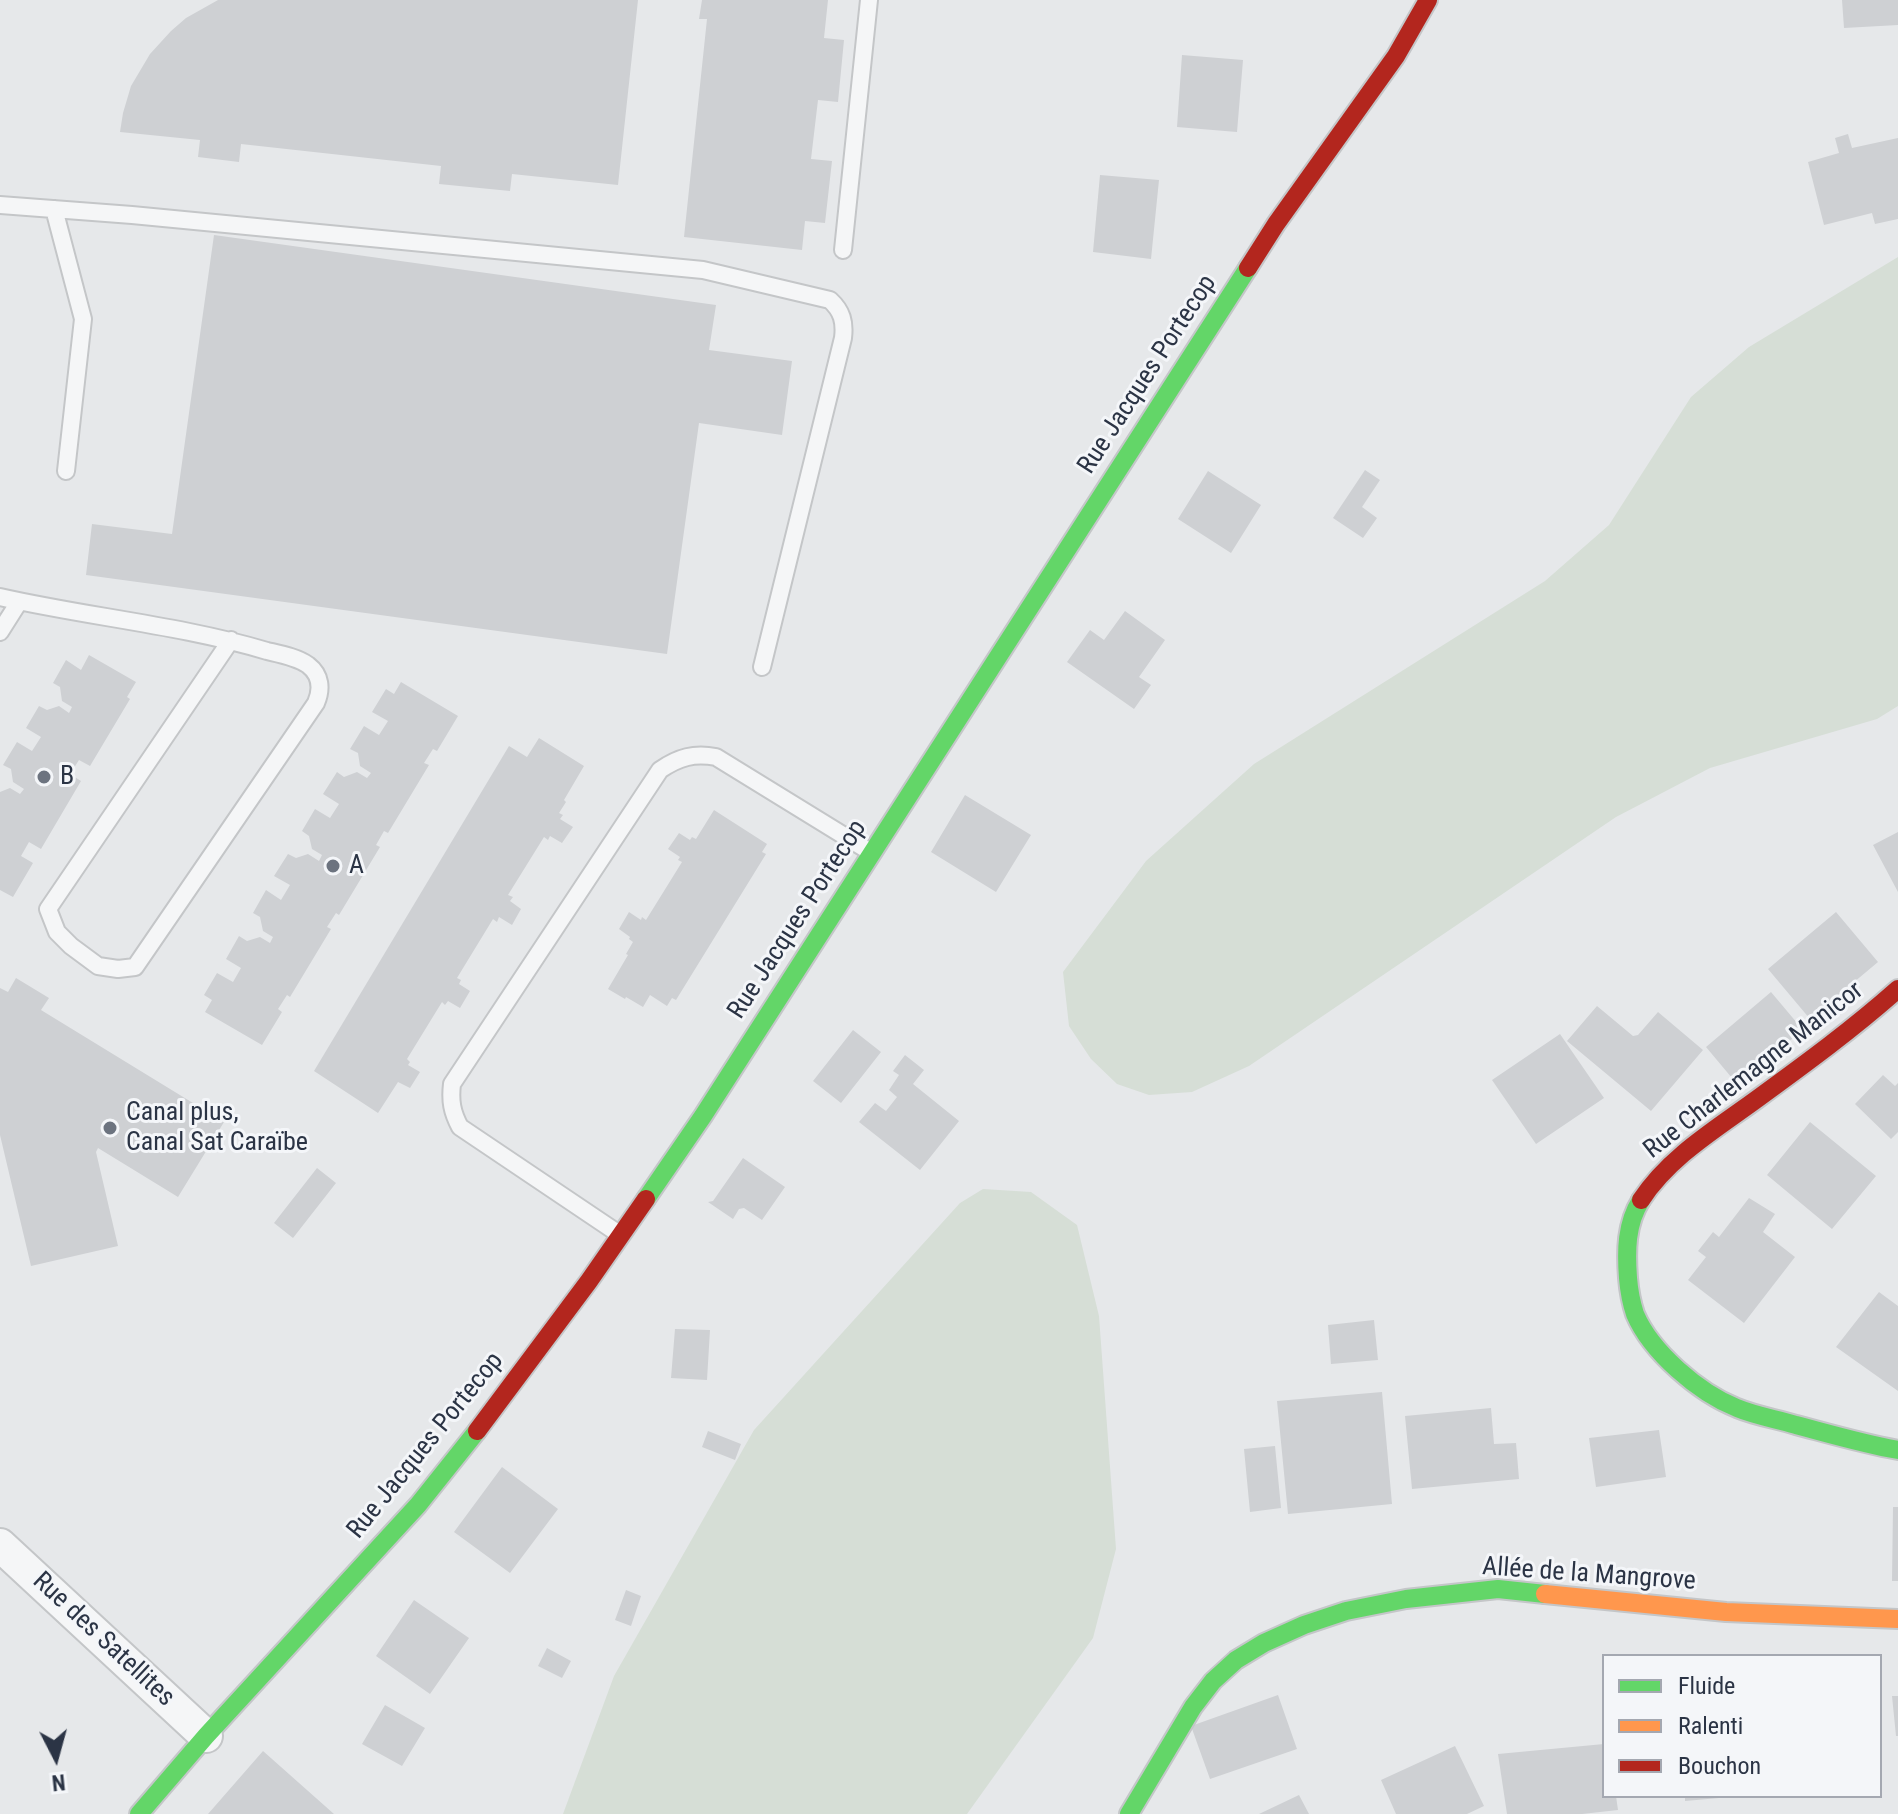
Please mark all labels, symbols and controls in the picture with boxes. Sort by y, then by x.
street label: Rue Jacques Portecop [1072,270,1224,480]
place label: B [60,761,74,793]
marker: B [35,768,53,786]
street label: Rue Jacques Portecop [722,815,874,1025]
place label: A [349,850,364,882]
marker: A [324,857,342,875]
street label: Rue Charlemagne Manicor [1638,976,1870,1166]
place label: Canal plus, Canal Sat Caraïbe [126,1097,308,1158]
marker: Canal plus, Canal Sat Caraïbe [101,1119,119,1137]
street label: Rue Jacques Portecop [341,1347,511,1545]
street label: Allée de la Mangrove [1481,1552,1697,1598]
street label: Rue des Satellites [25,1566,181,1714]
legend [1602,1654,1882,1798]
text: Fluide [1678,1672,1735,1700]
text: Ralenti [1678,1712,1743,1740]
north arrow [16,1718,96,1798]
text: Bouchon [1678,1752,1761,1780]
text: N [51,1769,67,1796]

